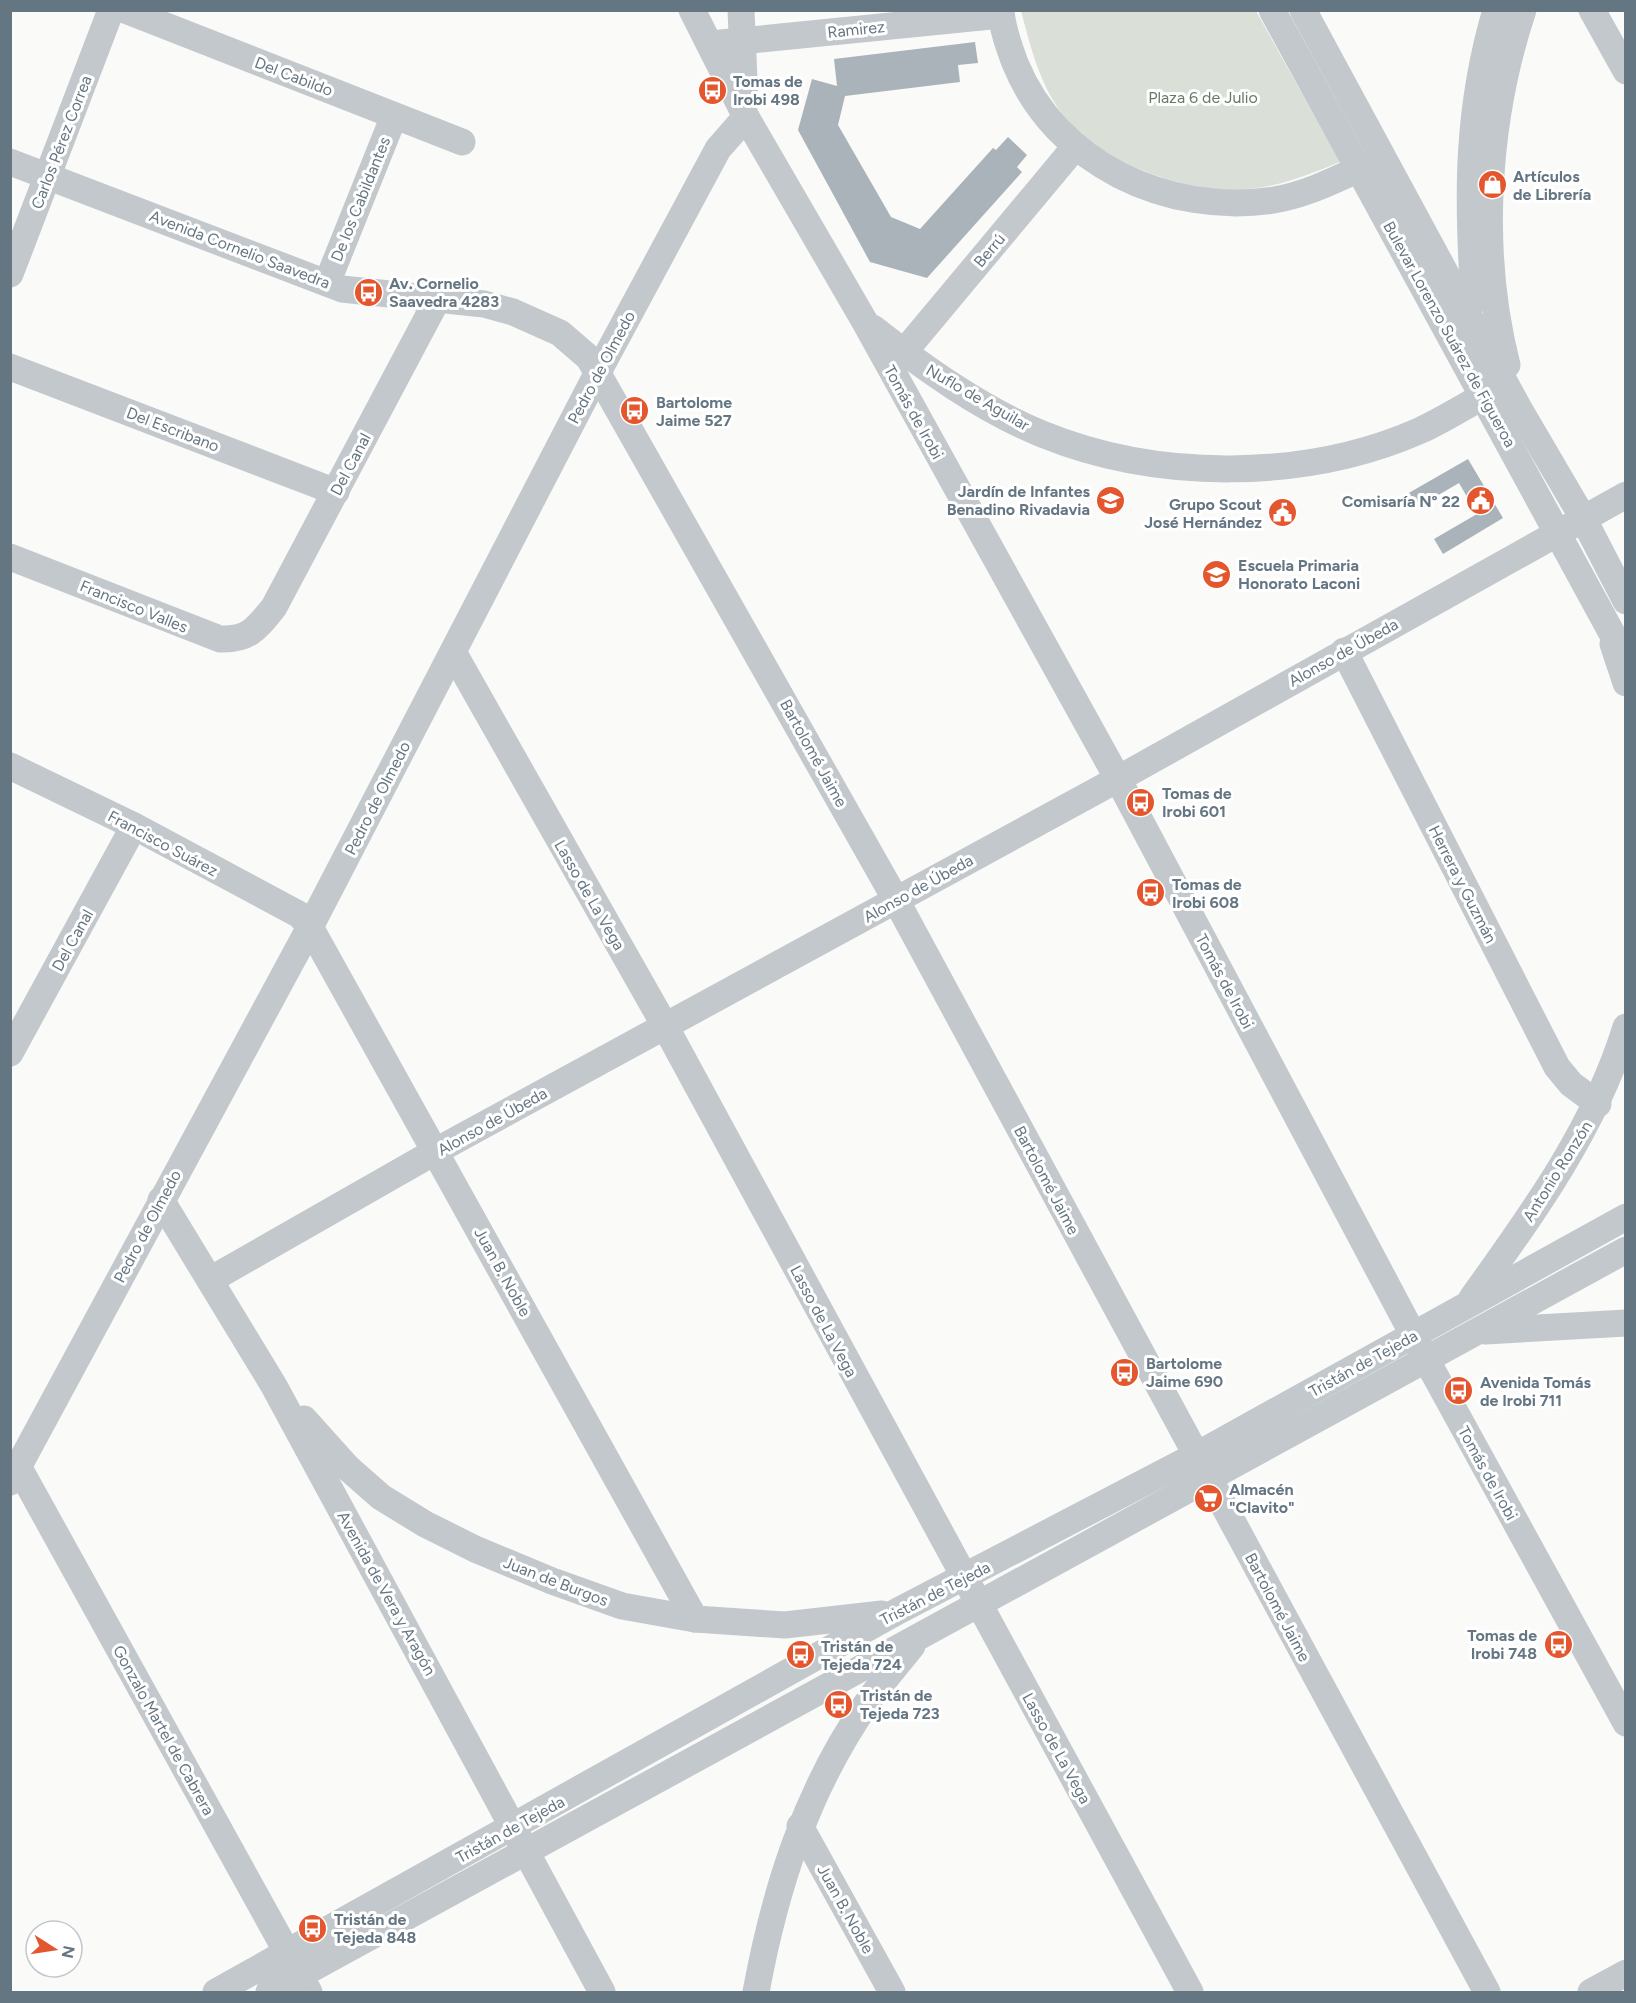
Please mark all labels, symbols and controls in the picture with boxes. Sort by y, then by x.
street label: Ramirez [826,17,886,42]
street label: Del Cabildo [252,53,336,100]
place label: Tomas de Irobi 498 [733,72,803,109]
street label: Carlos Pérez Correa [27,73,96,212]
bus stop icon: Tomas de Irobi 498 [696,74,728,106]
park label: Plaza 6 de Julio [1148,88,1258,107]
street label: De los Cabildantes [327,134,394,264]
place label: Artículos de Librería [1513,167,1591,204]
shop icon: Artículos de Librería [1476,169,1508,201]
street label: Avenida Cornelio Saavedra [147,206,333,293]
street label: Bulevar Lorenzo Suárez de Figueroa [1379,218,1520,451]
street label: Berrú [970,230,1009,271]
place label: Av. Cornelio Saavedra 4283 [389,274,499,311]
bus stop icon: Av. Cornelio Saavedra 4283 [352,276,384,308]
street label: Pedro de Olmedo [564,308,639,427]
street label: Nuflo de Aguilar [923,360,1033,435]
street label: Tomás de Irobi [880,362,947,463]
place label: Bartolome Jaime 527 [656,393,732,430]
bus stop icon: Bartolome Jaime 527 [619,395,651,427]
street label: Del Escribano [124,403,222,456]
street label: Del Canal [326,430,375,499]
place label: Jardín de Infantes Benadino Rivadavia [947,482,1091,519]
school or university icon: Jardín de Infantes Benadino Rivadavia [1095,484,1127,516]
public building icon: Comisaría N° 22 [1465,485,1497,517]
place label: Comisaría N° 22 [1342,492,1460,511]
place label: Grupo Scout José Hernández [1144,495,1262,532]
public building icon: Grupo Scout José Hernández [1267,497,1299,529]
place label: Escuela Primaria Honorato Laconi [1238,556,1360,593]
school or university icon: Escuela Primaria Honorato Laconi [1201,558,1233,590]
street label: Francisco Valles [77,576,190,637]
street label: Alonso de Úbeda [1285,614,1401,690]
street label: Bartolomé Jaime [776,696,851,811]
street label: Pedro de Olmedo [341,738,414,858]
place label: Tomas de Irobi 601 [1162,784,1232,821]
bus stop icon: Tomas de Irobi 601 [1125,786,1157,818]
street label: Francisco Suárez [105,807,221,880]
street label: Herrera y Guzmán [1425,822,1501,946]
street label: Lasso de La Vega [550,837,629,954]
street label: Alonso de Úbeda [860,850,976,926]
place label: Tomas de Irobi 608 [1172,875,1242,912]
bus stop icon: Tomas de Irobi 608 [1135,877,1167,909]
street label: Del Canal [48,906,97,974]
street label: Tomás de Irobi [1192,931,1257,1032]
street label: Alonso de Úbeda [434,1083,550,1159]
street label: Antonio Ronzón [1519,1117,1596,1225]
street label: Bartolomé Jaime [1010,1123,1083,1238]
street label: Pedro de Olmedo [110,1167,185,1286]
street label: Juan B. Noble [470,1225,535,1320]
street label: Lasso de La Vega [786,1262,861,1380]
street label: Tristán de Tejeda [1306,1326,1421,1401]
place label: Bartolome Jaime 690 [1146,1354,1223,1391]
bus stop icon: Bartolome Jaime 690 [1109,1356,1141,1388]
place label: Avenida Tomás de Irobi 711 [1480,1373,1591,1410]
bus stop icon: Avenida Tomás de Irobi 711 [1443,1375,1475,1407]
street label: Tomás de Irobi [1454,1423,1521,1524]
place label: Almacén "Clavito" [1229,1480,1295,1517]
supermarket icon: Almacén "Clavito" [1192,1482,1224,1514]
street label: Avenida de Vera y Aragón [333,1508,440,1679]
street label: Bartolomé Jaime [1241,1550,1314,1665]
street label: Juan de Burgos [501,1553,611,1610]
street label: Tristán de Tejeda [877,1558,993,1629]
place label: Tomas de Irobi 748 [1467,1626,1537,1663]
bus stop icon: Tomas de Irobi 748 [1542,1628,1574,1660]
place label: Tristán de Tejeda 724 [821,1637,902,1674]
bus stop icon: Tristán de Tejeda 724 [784,1639,816,1671]
street label: Gonzalo Martel de Cabrera [109,1642,218,1819]
place label: Tristán de Tejeda 723 [860,1686,940,1723]
bus stop icon: Tristán de Tejeda 723 [823,1688,855,1720]
street label: Lasso de La Vega [1018,1689,1095,1807]
street label: Tristán de Tejeda [453,1792,568,1867]
street label: Juan B. Noble [813,1862,878,1957]
place label: Tristán de Tejeda 848 [334,1910,416,1947]
bus stop icon: Tristán de Tejeda 848 [297,1912,329,1944]
north arrow [24,1919,84,1979]
text: N [58,1944,79,1960]

